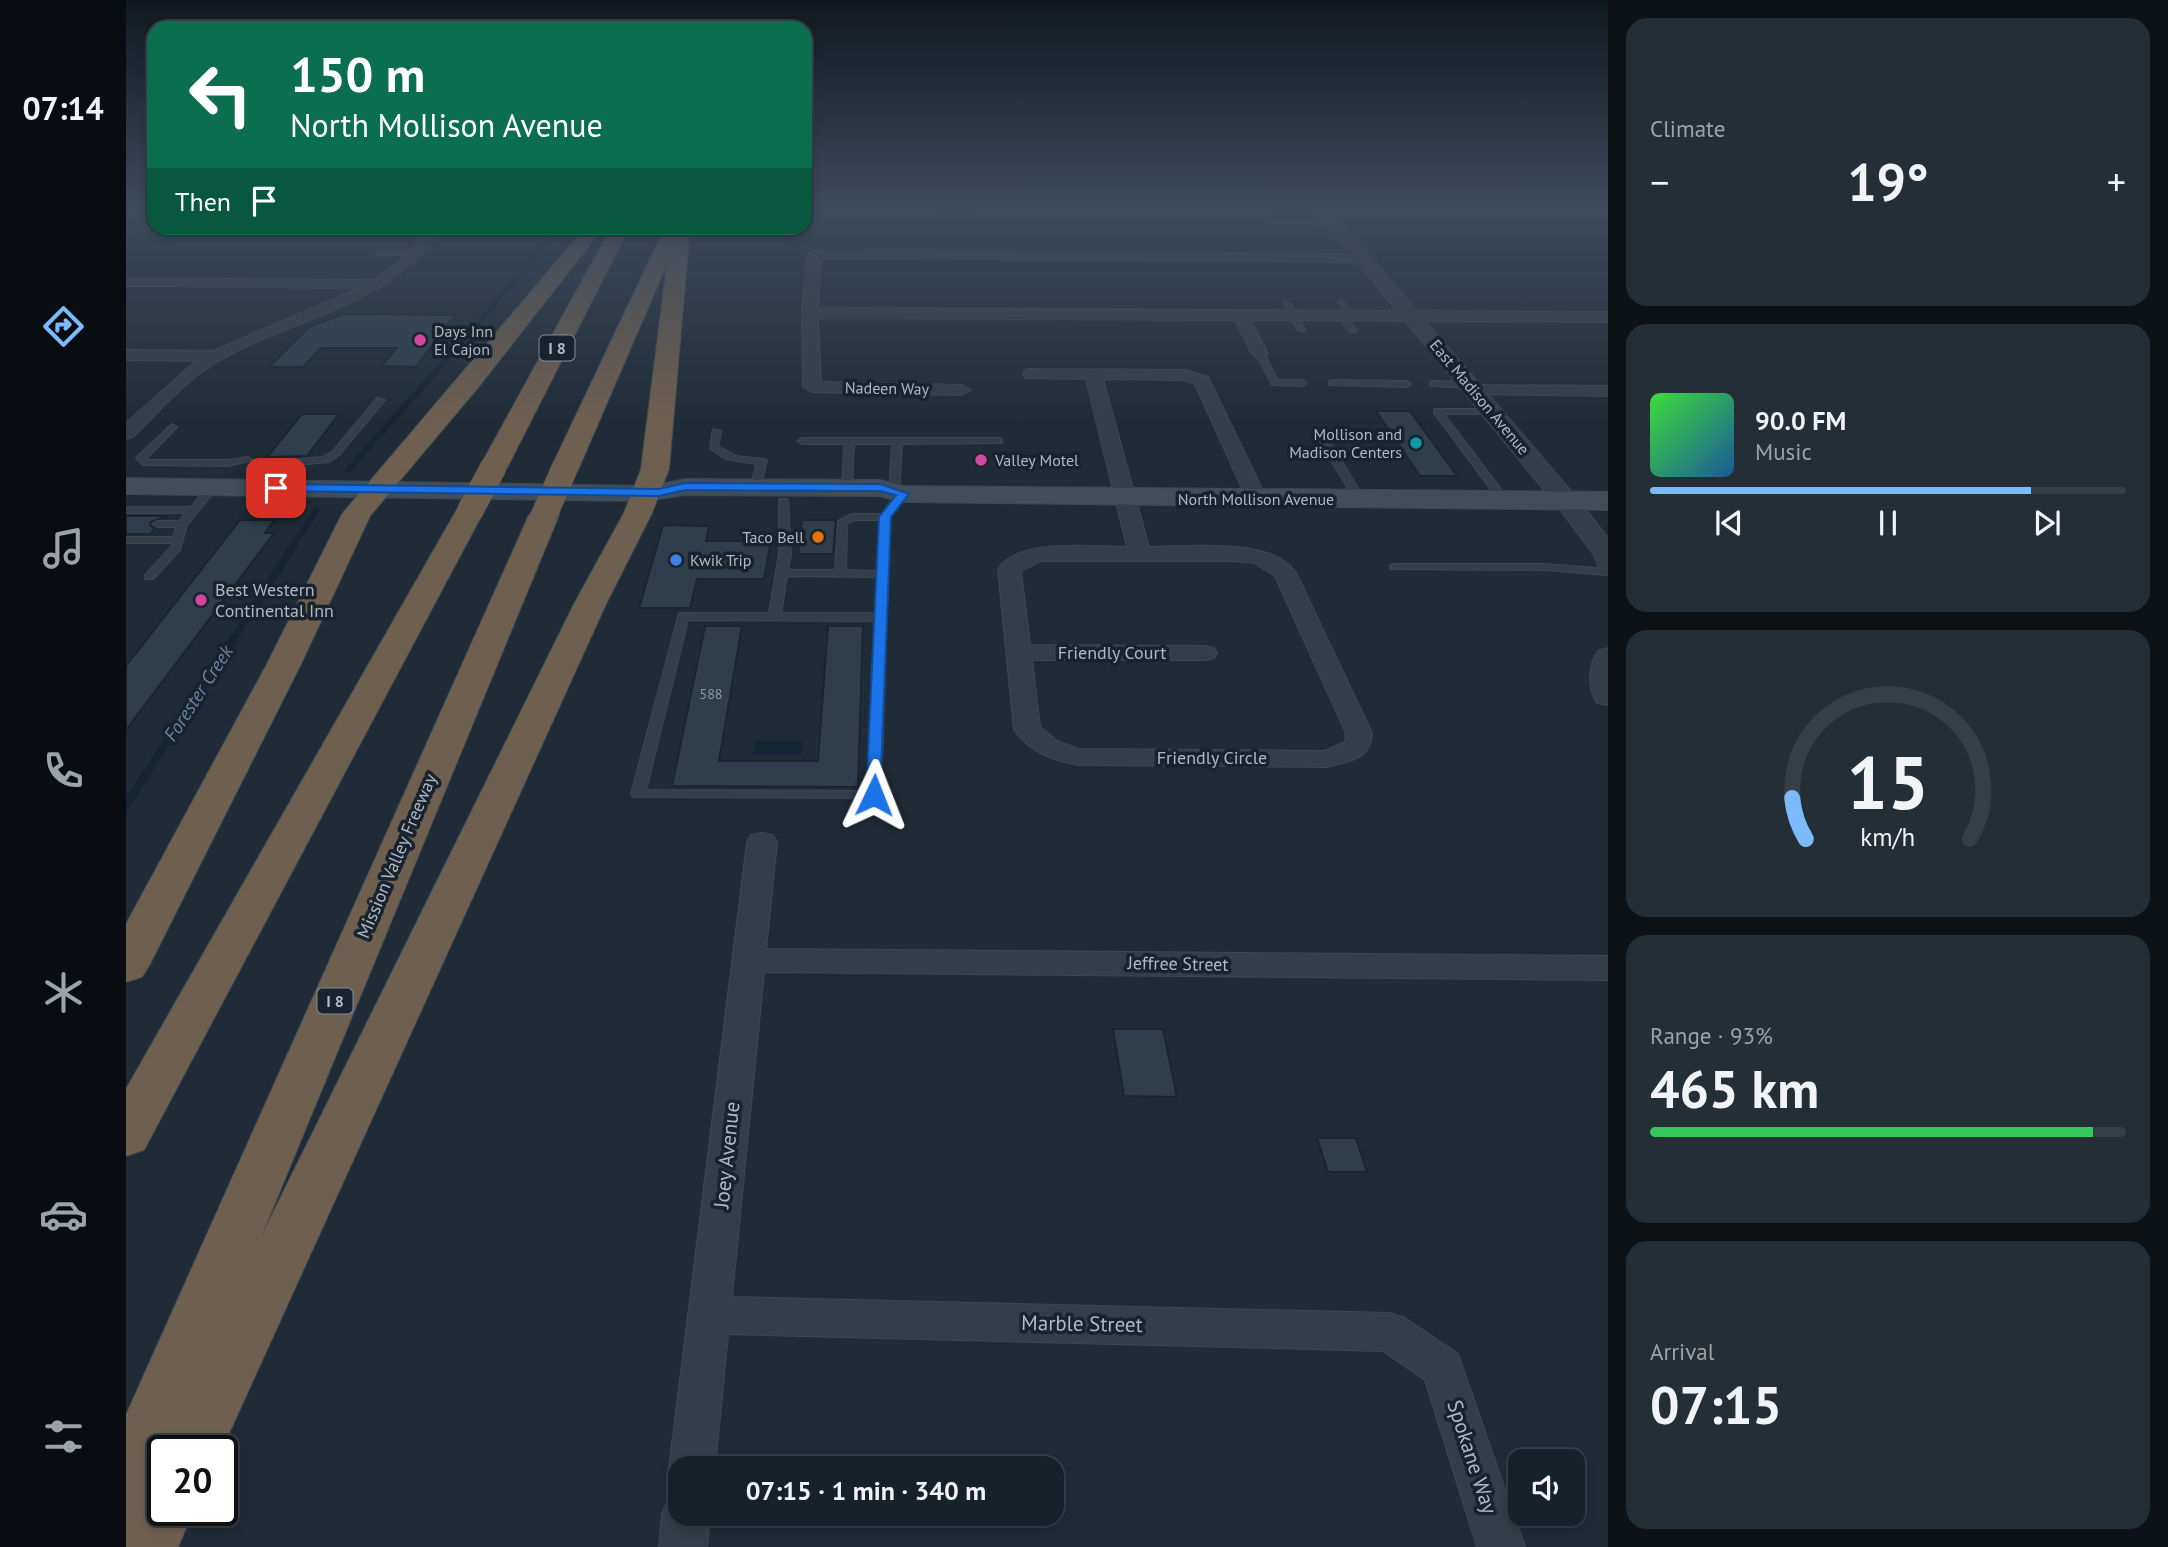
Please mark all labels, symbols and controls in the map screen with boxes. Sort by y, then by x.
text: 150 m [290,42,425,106]
icon: left [175,49,266,140]
text: 07:14 [22,87,104,129]
text: North Mollison Avenue [290,104,603,146]
text: Climate [1650,114,1725,143]
text: 19° [1847,148,1929,215]
text: − [1650,157,1669,206]
text: + [2107,157,2126,206]
icon: arrive [245,182,283,220]
text: Then [175,185,231,218]
icon: directions [39,302,88,351]
place label: Days Inn El Cajon [434,321,493,359]
marker: Days Inn El Cajon [412,332,428,348]
street label: East Madison Avenue [1426,335,1534,459]
road number: I 8 [540,336,574,360]
street label: Nadeen Way [845,377,930,399]
text: 90.0 FM [1755,404,1846,437]
place label: Mollison and Madison Centers [1289,424,1402,462]
marker: Mollison and Madison Centers [1408,435,1424,451]
text: Music [1755,437,1812,466]
place label: Valley Motel [994,450,1079,470]
marker: Valley Motel [973,452,989,468]
pin [246,458,306,518]
icon: arrive [257,469,295,507]
street label: North Mollison Avenue [1178,489,1334,509]
icon: previous [1710,504,1748,542]
icon: pause [1869,504,1907,542]
icon: next [2028,504,2066,542]
icon: music [39,524,88,573]
place label: Taco Bell [742,527,804,547]
marker: Taco Bell [810,529,826,545]
place label: Kwik Trip [690,550,752,570]
marker: Kwik Trip [668,552,684,568]
place label: Best Western Continental Inn [215,578,334,622]
marker: Best Western Continental Inn [193,592,209,608]
water label: Forester Creek [158,639,239,745]
street label: Friendly Court [1058,641,1166,664]
house number: 588 [700,685,722,703]
text: 15 [1847,736,1929,830]
icon: phone [39,746,88,795]
street label: Friendly Circle [1157,746,1267,769]
position arrow [837,758,911,832]
street label: Mission Valley Freeway [351,769,442,942]
text: km/h [1861,821,1915,853]
street label: Jeffree Street [1126,951,1229,976]
icon: climate [39,968,88,1017]
road number: I 8 [318,988,353,1014]
text: Range · 93% [1650,1021,1773,1050]
text: 465 km [1650,1055,1819,1122]
street label: Joey Avenue [707,1100,746,1211]
icon: car [39,1190,88,1239]
street label: Marble Street [1021,1309,1143,1338]
text: Arrival [1650,1337,1714,1366]
text: 07:15 [1650,1371,1782,1438]
street label: Spokane Way [1441,1396,1504,1517]
icon: filters [39,1412,88,1461]
speed limit sign: 20 [147,1435,238,1526]
map controls [1508,1449,1585,1526]
button: sound [1508,1449,1585,1526]
text: 07:15 · 1 min · 340 m [746,1474,986,1507]

